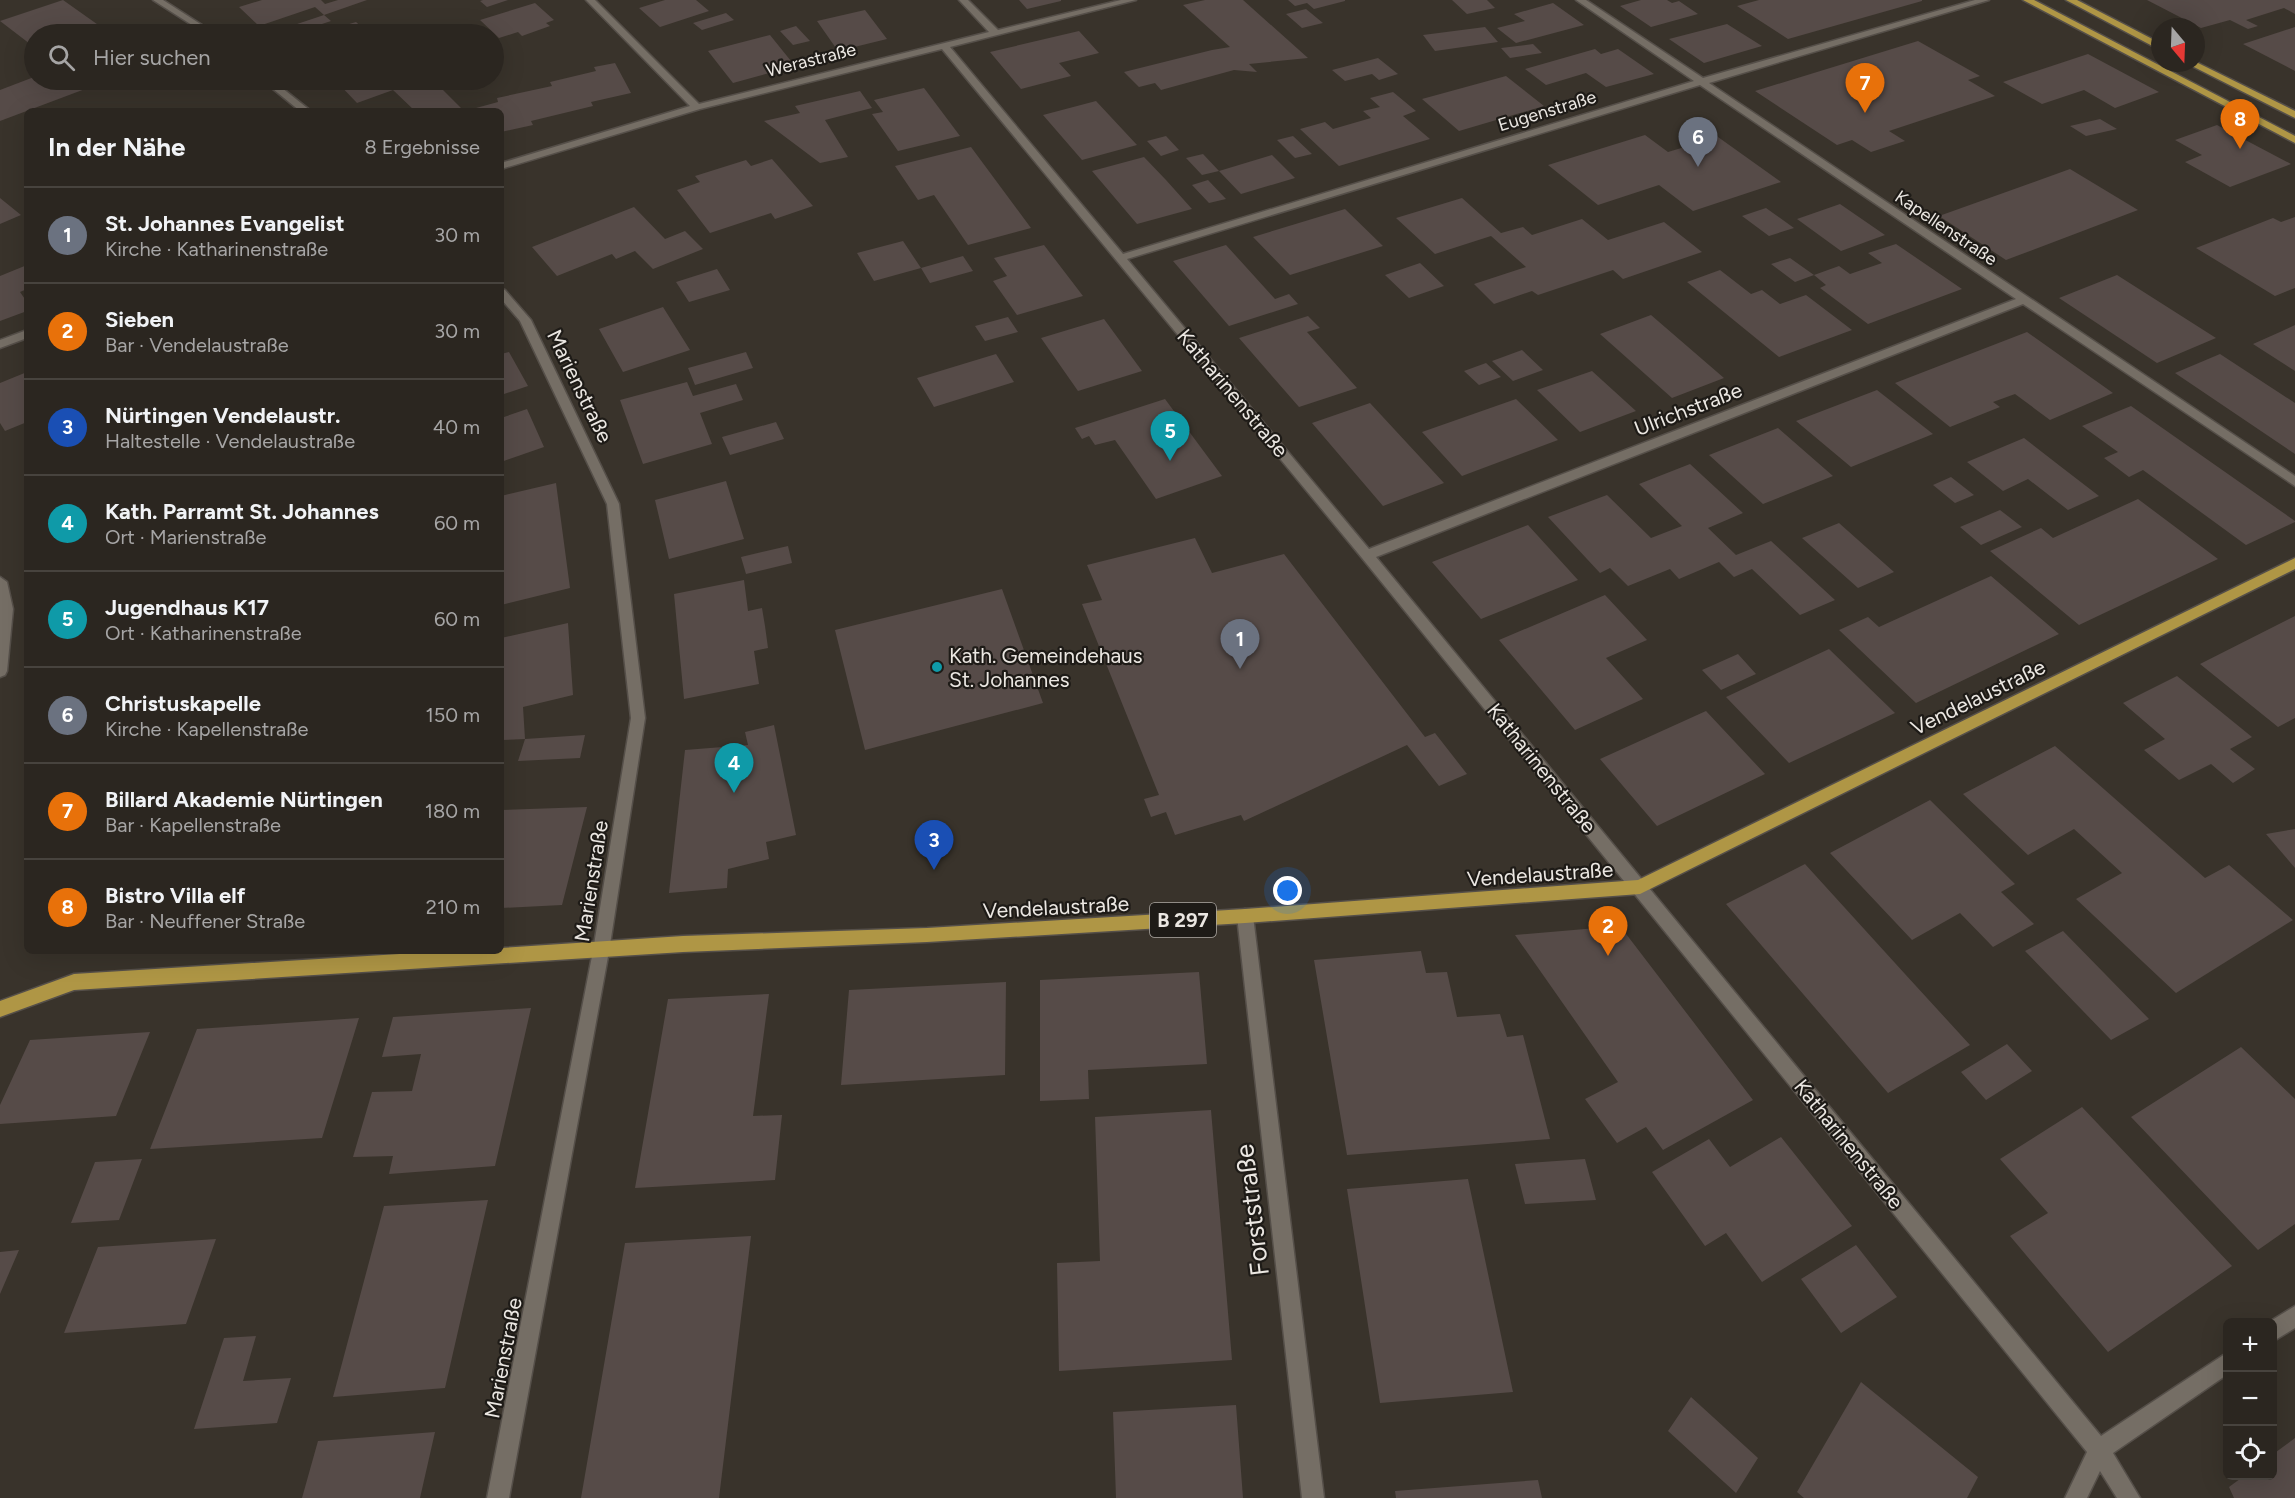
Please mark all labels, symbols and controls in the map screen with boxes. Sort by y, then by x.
north arrow [2151,18,2205,72]
search box [24,24,504,90]
street label: Werastraße [764,38,858,82]
icon: search [45,41,78,74]
text: Hier suchen [93,44,211,71]
pin: 7 [1846,63,1884,113]
street label: Eugenstraße [1495,86,1599,136]
pin: 8 [2220,100,2260,149]
pin: 6 [1678,118,1718,167]
text: In der Nähe [48,131,185,163]
text: 8 Ergebnisse [364,135,480,159]
street label: Kapellenstraße [1891,186,2001,270]
text: St. Johannes Evangelist [105,210,345,237]
text: 1 [63,223,72,247]
text: 30 m [434,223,480,247]
text: Kirche · Katharinenstraße [105,237,328,261]
text: Sieben [105,306,174,333]
text: 2 [62,319,73,343]
text: 30 m [434,319,480,343]
street label: Katharinenstraße [1172,324,1294,462]
street label: Marienstraße [542,325,618,447]
text: Bar · Vendelaustraße [105,333,289,357]
street label: Ulrichstraße [1631,377,1745,441]
text: Nürtingen Vendelaustr. [105,402,341,429]
pin: 5 [1150,412,1190,461]
text: 3 [62,415,73,439]
text: 40 m [433,415,480,439]
text: Haltestelle · Vendelaustraße [105,429,355,453]
text: Kath. Parramt St. Johannes [105,498,379,525]
text: 4 [61,511,74,535]
text: 60 m [434,511,480,535]
text: Ort · Marienstraße [105,525,266,549]
text: Jugendhaus K17 [105,594,269,621]
text: 5 [62,607,73,631]
text: 60 m [434,607,480,631]
pin: 1 [1220,620,1260,669]
text: Ort · Katharinenstraße [105,621,302,645]
place label: Kath. Gemeindehaus St. Johannes [949,643,1143,692]
street label: Vendelaustraße [1907,654,2049,740]
marker: Kath. Gemeindehaus St. Johannes [930,660,944,674]
text: Christuskapelle [105,690,261,717]
street label: Katharinenstraße [1482,698,1602,838]
text: 6 [62,703,73,727]
text: 150 m [425,703,480,727]
text: Kirche · Kapellenstraße [105,717,308,741]
pin: 4 [714,744,754,793]
text: Billard Akademie Nürtingen [105,786,383,813]
text: 7 [62,799,73,823]
text: 180 m [425,799,480,823]
text: Bar · Kapellenstraße [105,813,281,837]
street label: Marienstraße [569,819,613,943]
pin: 3 [914,820,954,870]
street label: Vendelaustraße [1466,856,1614,892]
your location [1273,876,1302,905]
text: Bistro Villa elf [105,882,245,909]
street label: Vendelaustraße [982,891,1130,923]
text: 8 [61,895,74,919]
text: 210 m [426,895,480,919]
road number: B 297 [1150,903,1216,937]
pin: 2 [1588,906,1628,956]
text: Bar · Neuffener Straße [105,909,305,933]
street label: Katharinenstraße [1789,1074,1909,1214]
street label: Forststraße [1228,1142,1276,1278]
street label: Marienstraße [479,1295,527,1421]
map controls [2223,1318,2277,1480]
button: + [2223,1318,2277,1372]
button: − [2223,1372,2277,1426]
button: locate [2223,1426,2277,1480]

